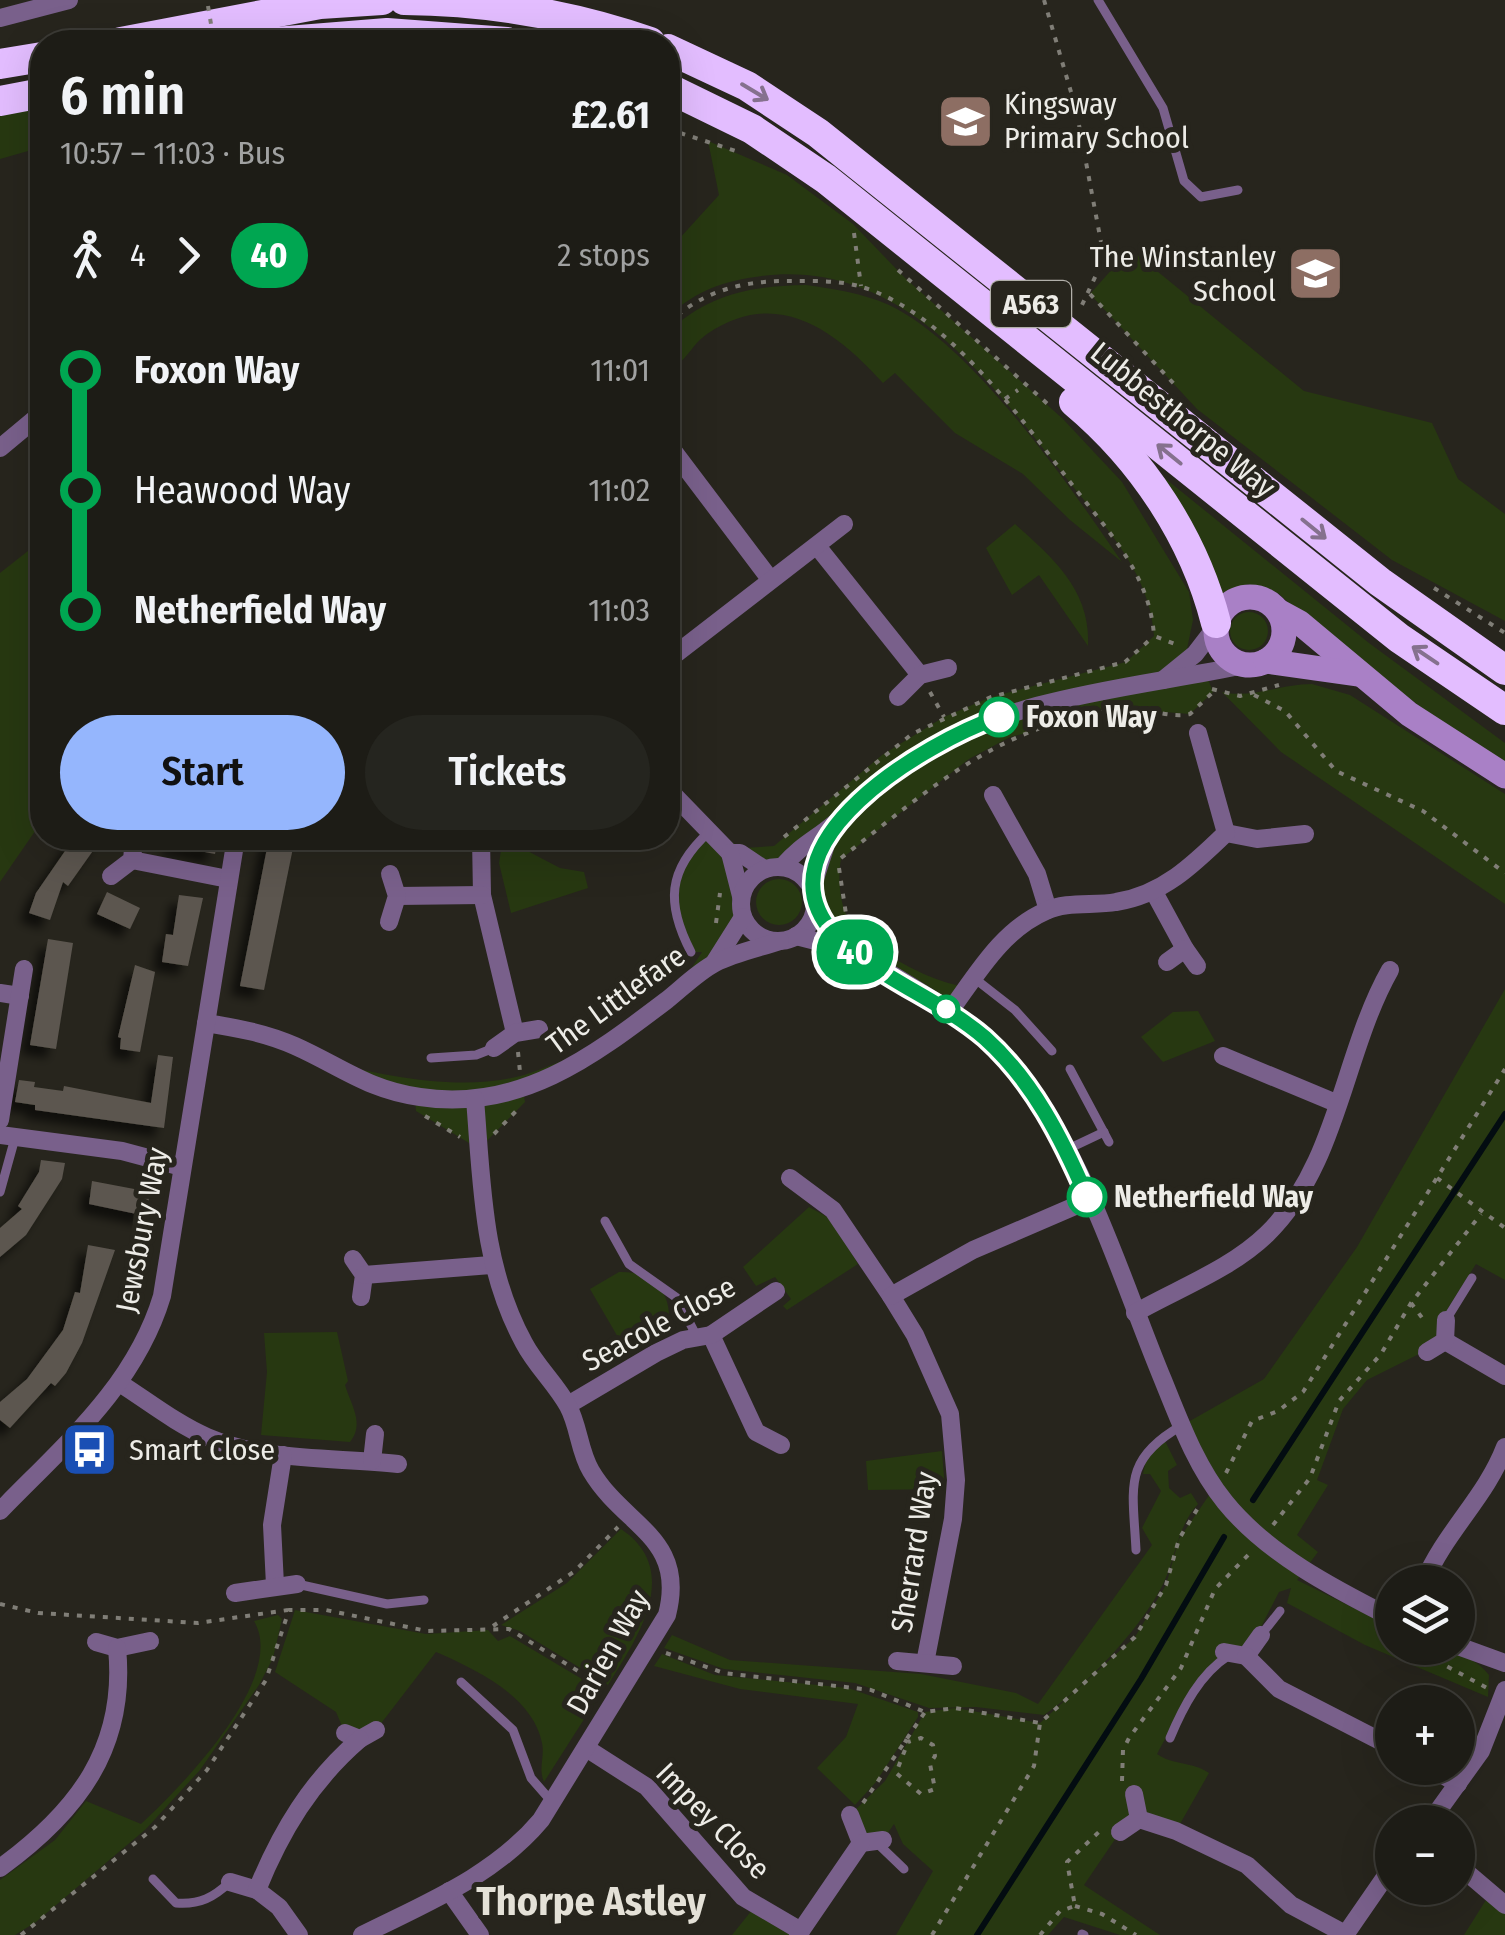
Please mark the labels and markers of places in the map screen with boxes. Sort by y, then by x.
place label: Kingsway Primary School [1004,86,1189,156]
school or university icon: Kingsway Primary School [935,91,995,151]
place label: The Winstanley School [1090,239,1277,309]
school or university icon: The Winstanley School [1285,244,1345,304]
marker: Foxon Way [980,698,1018,736]
place label: Foxon Way [1026,699,1157,735]
unlabelled marker [933,996,959,1022]
marker: Netherfield Way [1068,1178,1106,1216]
place label: Netherfield Way [1114,1179,1314,1215]
bus stop icon: Smart Close [60,1420,120,1480]
place label: Smart Close [129,1432,275,1468]

